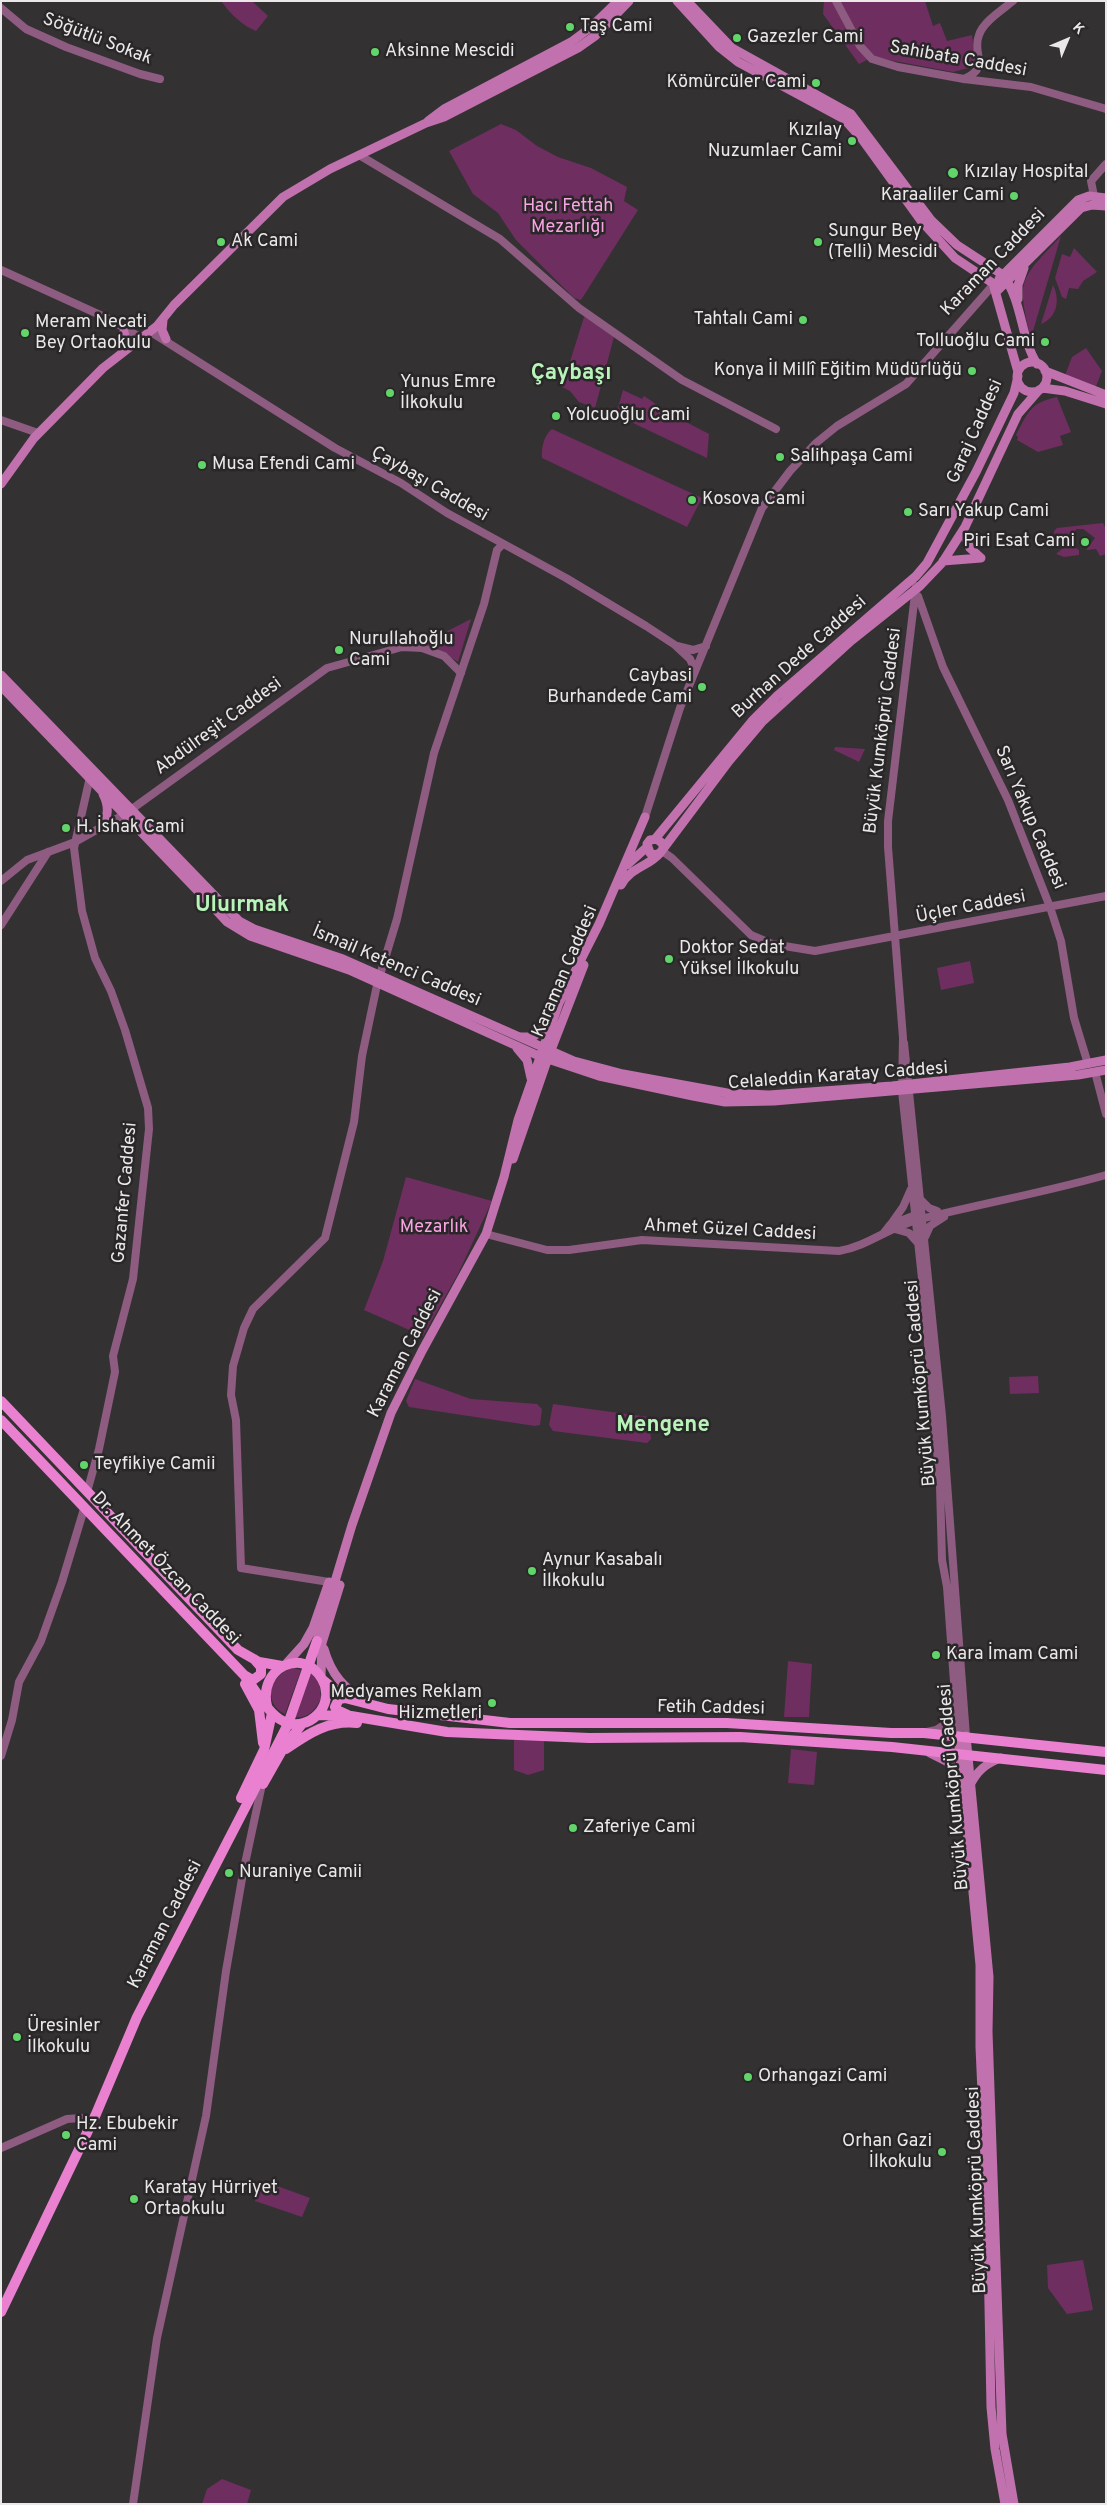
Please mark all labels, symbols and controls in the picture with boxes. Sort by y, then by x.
street label: Söğütlü Sokak [39,9,155,71]
north arrow [1042,15,1092,65]
place label: Taş Cami [580,16,653,38]
text: K [1068,20,1087,39]
marker: Taş Cami [564,21,576,33]
place label: Gazezler Cami [747,27,863,49]
marker: Gazezler Cami [731,32,743,44]
street label: Sahibata Caddesi [888,37,1028,83]
place label: Aksinne Mescidi [385,41,515,63]
marker: Aksinne Mescidi [369,46,381,58]
place label: Kömürcüler Cami [666,72,806,94]
marker: Kömürcüler Cami [810,77,822,89]
place label: Kızılay Nuzumlaer Cami [708,120,842,162]
marker: Kızılay Nuzumlaer Cami [846,135,858,147]
place label: Kızılay Hospital [964,162,1089,184]
marker: Kızılay Hospital [946,166,960,180]
place label: Karaaliler Cami [881,185,1004,207]
marker: Karaaliler Cami [1008,190,1020,202]
park label: Hacı Fettah Mezarlığı [523,196,613,238]
street label: Karaman Caddesi [937,205,1051,321]
place label: Sungur Bey (Telli) Mescidi [828,221,937,264]
place label: Ak Cami [231,231,298,253]
marker: Ak Cami [215,236,227,248]
marker: Sungur Bey (Telli) Mescidi [812,236,824,248]
place label: Tahtalı Cami [694,309,793,331]
place label: Meram Necati Bey Ortaokulu [35,312,151,354]
marker: Tahtalı Cami [797,314,809,326]
marker: Meram Necati Bey Ortaokulu [19,327,31,339]
place label: Tolluoğlu Cami [916,331,1035,353]
marker: Tolluoğlu Cami [1039,336,1051,348]
place label: Konya İl Millî Eğitim Müdürlüğü [714,360,962,382]
district label: Çaybaşı [531,362,611,388]
marker: Konya İl Millî Eğitim Müdürlüğü [966,365,978,377]
place label: Yunus Emre İlkokulu [400,372,496,414]
street label: Garaj Caddesi [943,377,1009,487]
marker: Yunus Emre İlkokulu [384,387,396,399]
place label: Yolcuoğlu Cami [566,405,690,427]
marker: Yolcuoğlu Cami [550,410,562,422]
street label: Çaybaşı Caddesi [367,443,491,527]
place label: Salihpaşa Cami [790,446,913,468]
marker: Salihpaşa Cami [774,451,786,463]
place label: Musa Efendi Cami [212,454,355,476]
marker: Musa Efendi Cami [196,459,208,471]
place label: Kosova Cami [702,489,805,511]
marker: Kosova Cami [686,494,698,506]
place label: Sarı Yakup Cami [918,501,1049,523]
marker: Sarı Yakup Cami [902,506,914,518]
place label: Piri Esat Cami [963,531,1075,553]
marker: Piri Esat Cami [1079,536,1091,548]
street label: Burhan Dede Caddesi [728,592,872,724]
street label: Büyük Kumköprü Caddesi [861,627,907,835]
place label: Nurullahoğlu Cami [349,629,454,672]
marker: Nurullahoğlu Cami [333,644,345,656]
place label: Caybasi Burhandede Cami [547,666,692,709]
street label: Abdülreşit Caddesi [151,674,287,780]
marker: Caybasi Burhandede Cami [696,681,708,693]
street label: Sarı Yakup Caddesi [989,743,1069,893]
place label: H. İshak Cami [76,817,185,839]
marker: H. İshak Cami [60,822,72,834]
street label: Üçler Caddesi [914,887,1028,929]
district label: Uluırmak [195,894,289,920]
street label: Karaman Caddesi [528,903,604,1041]
street label: İsmail Ketenci Caddesi [308,922,484,1012]
place label: Doktor Sedat Yüksel İlkokulu [679,938,799,981]
marker: Doktor Sedat Yüksel İlkokulu [663,953,675,965]
street label: Celaleddin Karatay Caddesi [727,1059,949,1095]
street label: Gazanfer Caddesi [109,1122,143,1264]
street label: Ahmet Güzel Caddesi [643,1216,817,1246]
park label: Mezarlık [400,1217,468,1239]
street label: Büyük Kumköprü Caddesi [902,1279,942,1487]
street label: Karaman Caddesi [364,1286,448,1422]
district label: Mengene [616,1414,710,1440]
place label: Teyfikiye Camii [94,1454,215,1476]
marker: Teyfikiye Camii [78,1459,90,1471]
street label: Dr. Ahmet Özcan Caddesi [86,1488,244,1650]
place label: Aynur Kasabalı İlkokulu [542,1550,663,1592]
marker: Aynur Kasabalı İlkokulu [526,1565,538,1577]
place label: Kara İmam Cami [946,1644,1078,1666]
marker: Kara İmam Cami [930,1649,942,1661]
place label: Medyames Reklam Hizmetleri [330,1682,482,1725]
street label: Büyük Kumköprü Caddesi [935,1683,975,1891]
marker: Medyames Reklam Hizmetleri [486,1697,498,1709]
street label: Fetih Caddesi [657,1697,765,1721]
place label: Zaferiye Cami [583,1817,696,1839]
marker: Zaferiye Cami [567,1822,579,1834]
street label: Karaman Caddesi [124,1857,208,1993]
place label: Nuraniye Camii [239,1862,362,1884]
marker: Nuraniye Camii [223,1867,235,1879]
place label: Üresinler İlkokulu [27,2016,100,2058]
marker: Üresinler İlkokulu [11,2031,23,2043]
place label: Orhangazi Cami [758,2066,887,2088]
marker: Orhangazi Cami [742,2071,754,2083]
street label: Büyük Kumköprü Caddesi [964,2086,992,2294]
place label: Hz. Ebubekir Cami [76,2114,178,2156]
marker: Hz. Ebubekir Cami [60,2129,72,2141]
place label: Orhan Gazi İlkokulu [842,2131,932,2174]
marker: Orhan Gazi İlkokulu [936,2146,948,2158]
place label: Karatay Hürriyet Ortaokulu [144,2178,278,2220]
marker: Karatay Hürriyet Ortaokulu [128,2193,140,2205]

